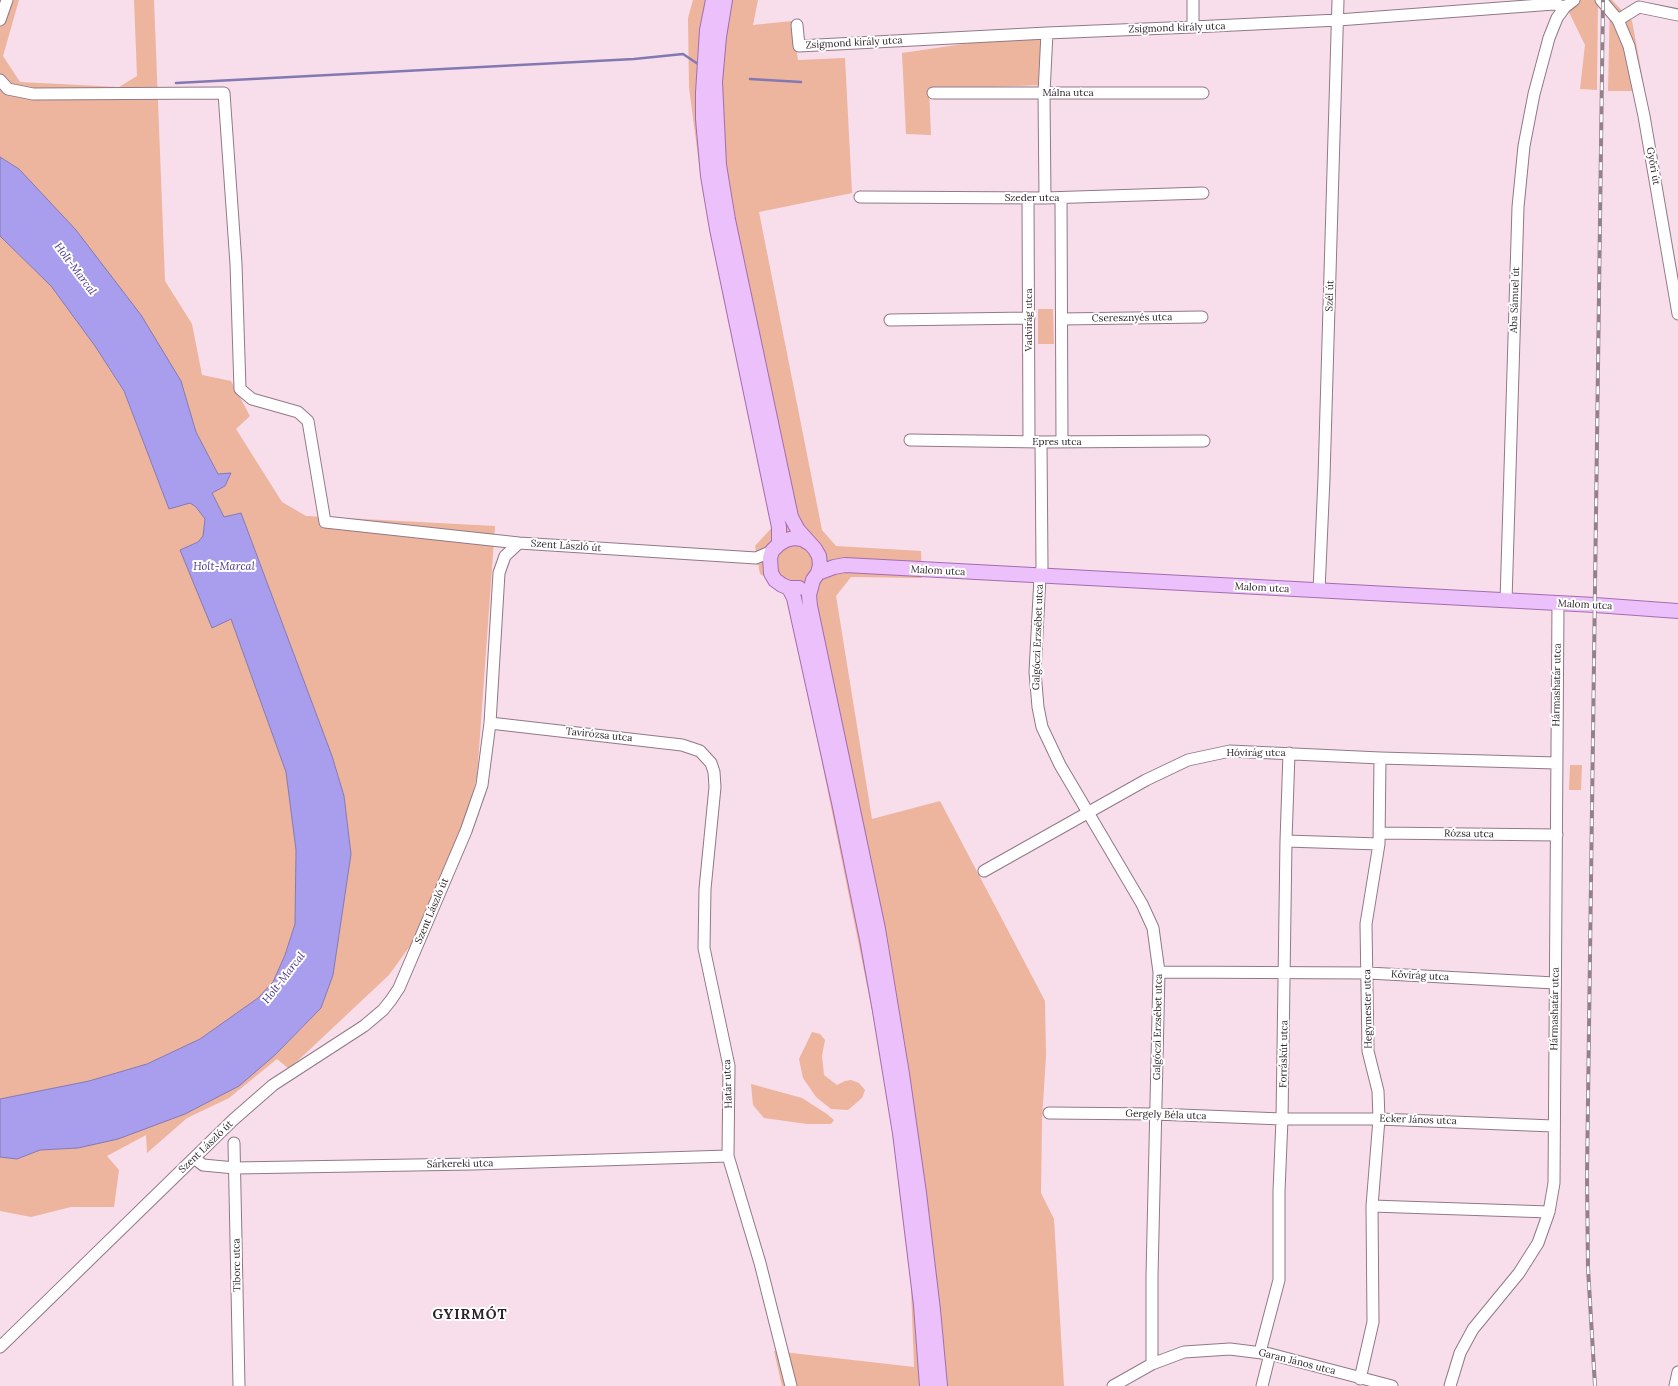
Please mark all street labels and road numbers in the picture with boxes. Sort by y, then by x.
street label: Zsigmond király utca [1128,20,1226,36]
street label: Zsigmond király utca [805,34,903,52]
street label: Málna utca [1042,87,1094,99]
street label: Győri út [1644,146,1662,186]
street label: Szeder utca [1005,192,1059,204]
street label: Aba Sámuel út [1508,267,1522,333]
street label: Szél út [1323,280,1337,312]
street label: Vadvirág utca [1023,288,1035,352]
street label: Cseresznyés utca [1092,311,1172,325]
street label: Epres utca [1032,436,1082,448]
street label: Szent László út [530,538,602,554]
street label: Malom utca [910,564,966,578]
street label: Malom utca [1234,581,1290,595]
street label: Galgóczi Erzsébet utca [1030,584,1046,690]
street label: Malom utca [1557,598,1613,612]
street label: Hármashatár utca [1550,643,1564,727]
street label: Tavirózsa utca [565,726,633,744]
street label: Hóvirág utca [1226,747,1286,759]
street label: Rózsa utca [1444,828,1494,840]
street label: Szent László út [413,876,451,946]
street label: Hármashatár utca [1548,967,1562,1051]
street label: Kővirág utca [1391,968,1449,984]
street label: Hegymester utca [1361,969,1375,1049]
street label: Galgóczi Erzsébet utca [1151,974,1165,1080]
street label: Forráskút utca [1277,1020,1291,1088]
street label: Határ utca [721,1059,735,1109]
street label: Gergely Béla utca [1125,1108,1207,1122]
street label: Ecker János utca [1379,1113,1457,1127]
street label: Szent László út [176,1118,236,1176]
street label: Sárkereki utca [427,1157,493,1171]
street label: Tiborc utca [231,1238,243,1292]
street label: Garan János utca [1257,1347,1337,1377]

